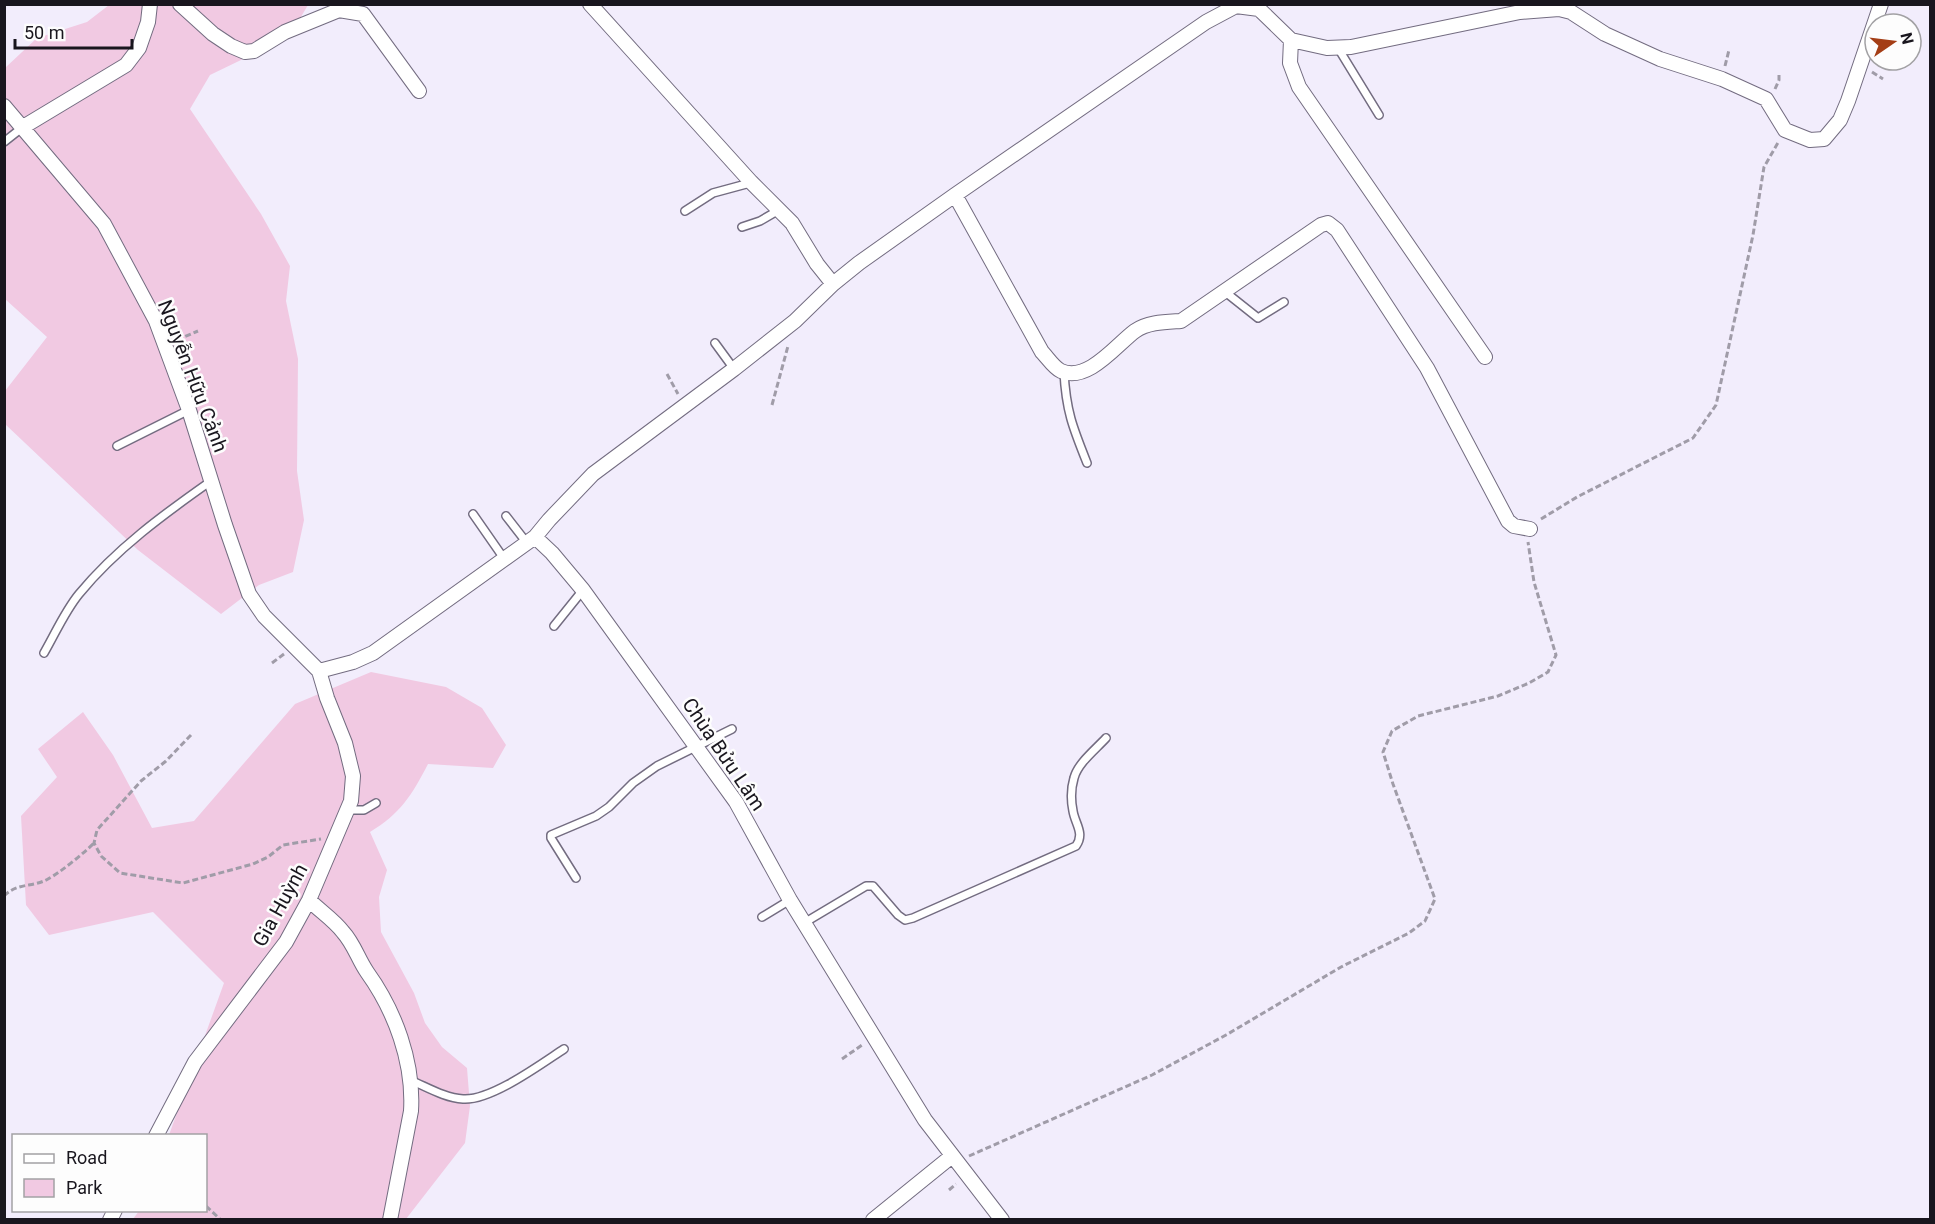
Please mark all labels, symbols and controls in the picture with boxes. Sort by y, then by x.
scale bar [15,12,132,50]
north arrow [1863,12,1923,72]
text: 50 m [24,22,64,43]
text: N [1896,31,1918,46]
street label: Nguyễn Hữu Cảnh [153,297,233,455]
street label: Chùa Bửu Lâm [677,693,771,815]
street label: Gia Huỳnh [247,859,313,951]
legend [12,1134,207,1212]
text: Road [66,1147,107,1168]
text: Park [66,1177,103,1198]

